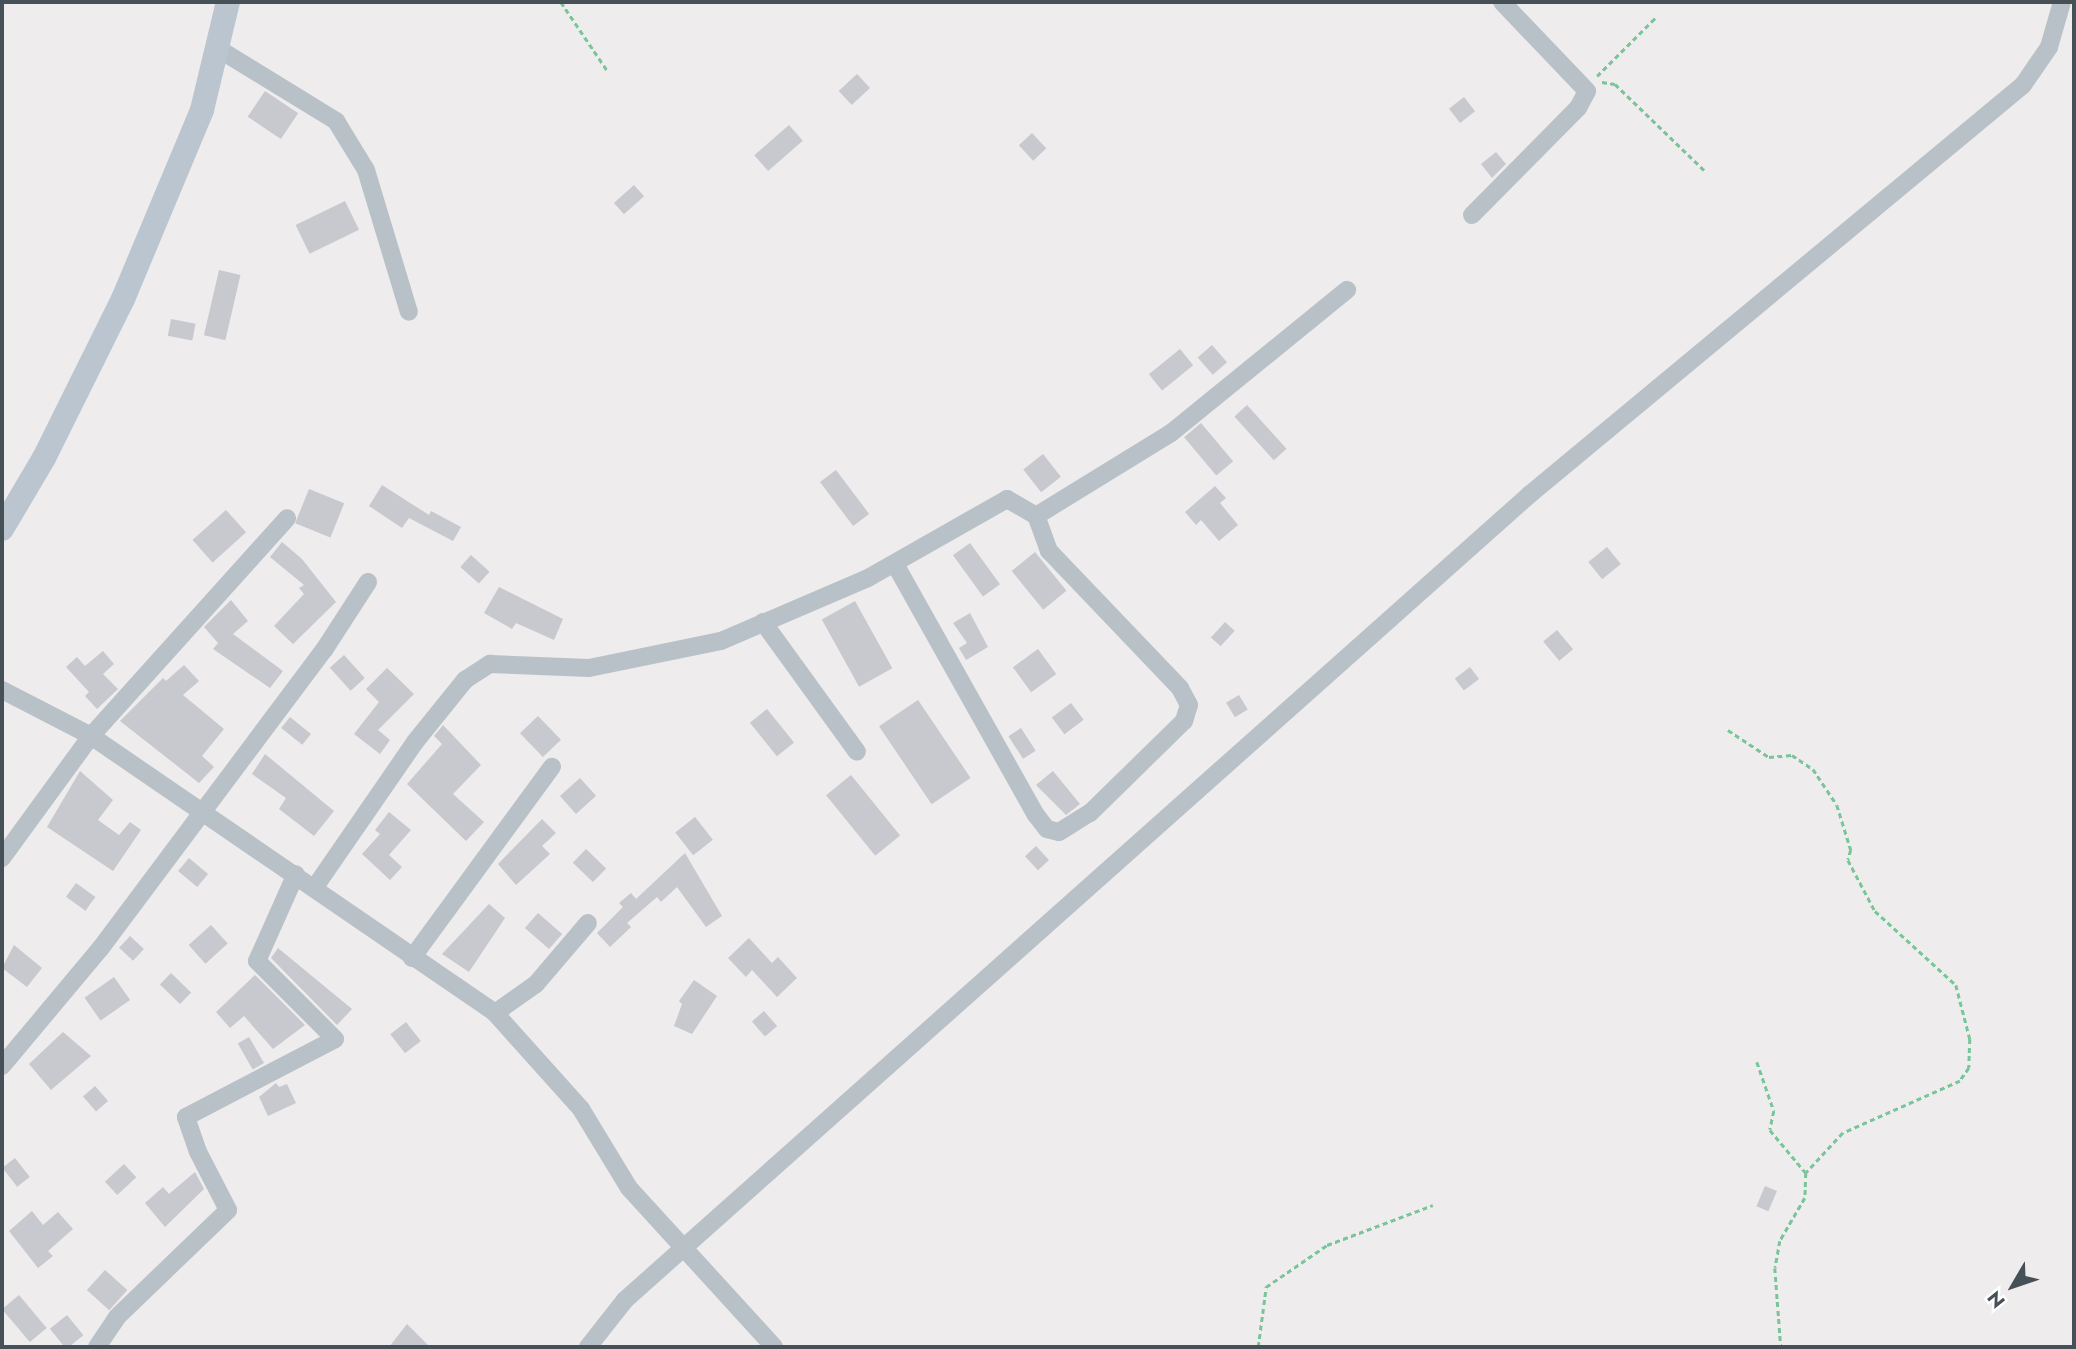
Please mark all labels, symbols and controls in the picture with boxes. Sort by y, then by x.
north arrow [1978,1251,2048,1321]
text: N [1981,1285,2012,1314]

